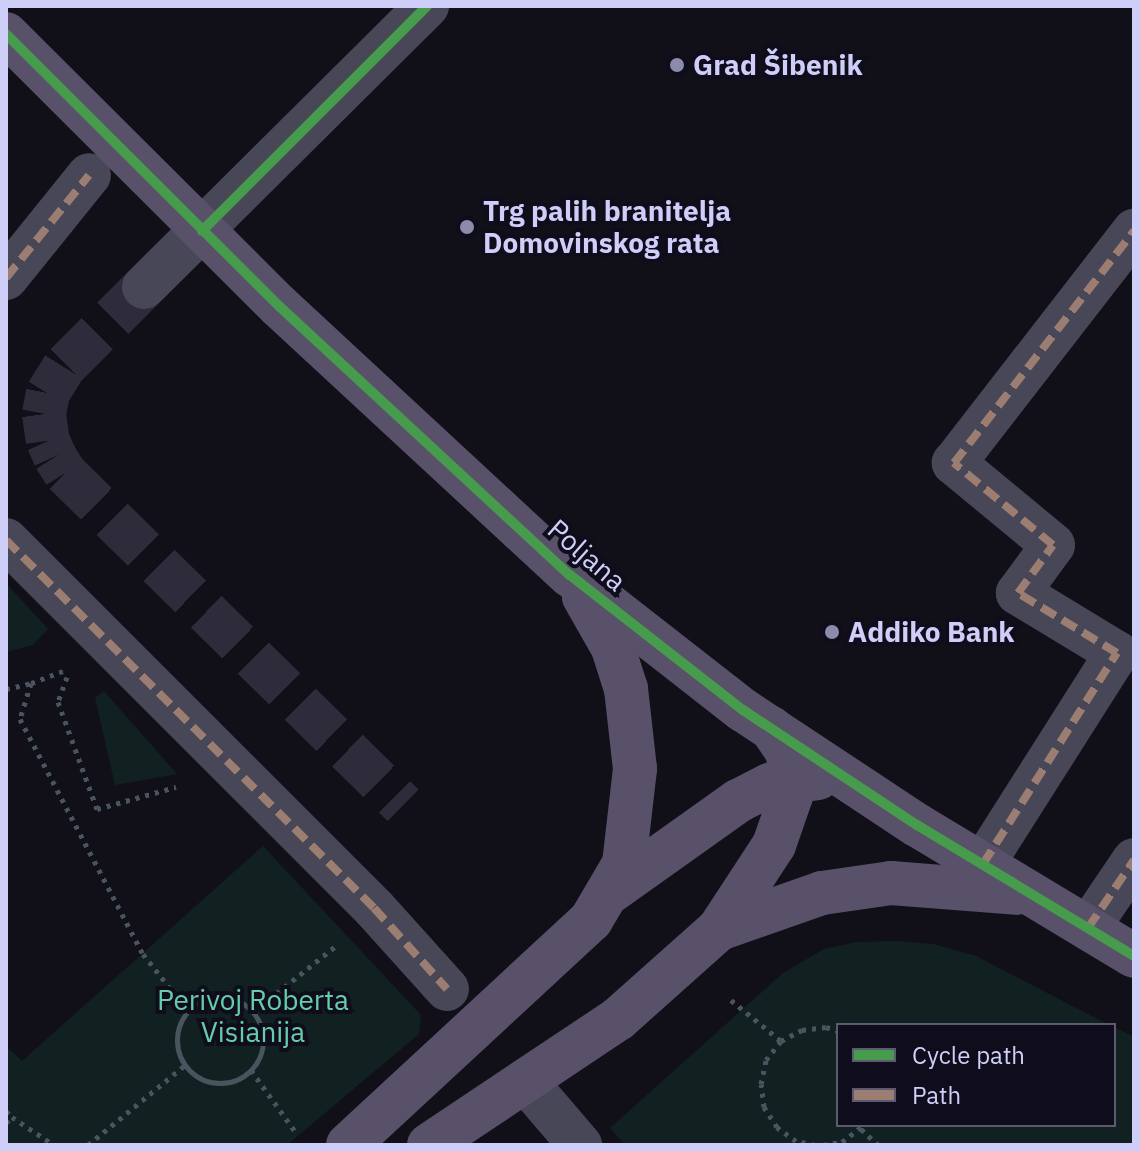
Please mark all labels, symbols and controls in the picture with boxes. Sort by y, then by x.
place label: Grad Šibenik [693,48,863,82]
marker: Grad Šibenik [668,56,686,74]
place label: Trg palih branitelja Domovinskog rata [483,194,731,260]
marker: Trg palih branitelja Domovinskog rata [458,218,476,236]
street label: Poljana [541,512,633,598]
place label: Addiko Bank [848,615,1014,649]
marker: Addiko Bank [823,623,841,641]
park label: Perivoj Roberta Visianija [157,983,349,1049]
legend [836,1023,1116,1127]
text: Cycle path [912,1039,1025,1071]
text: Path [912,1079,961,1111]

